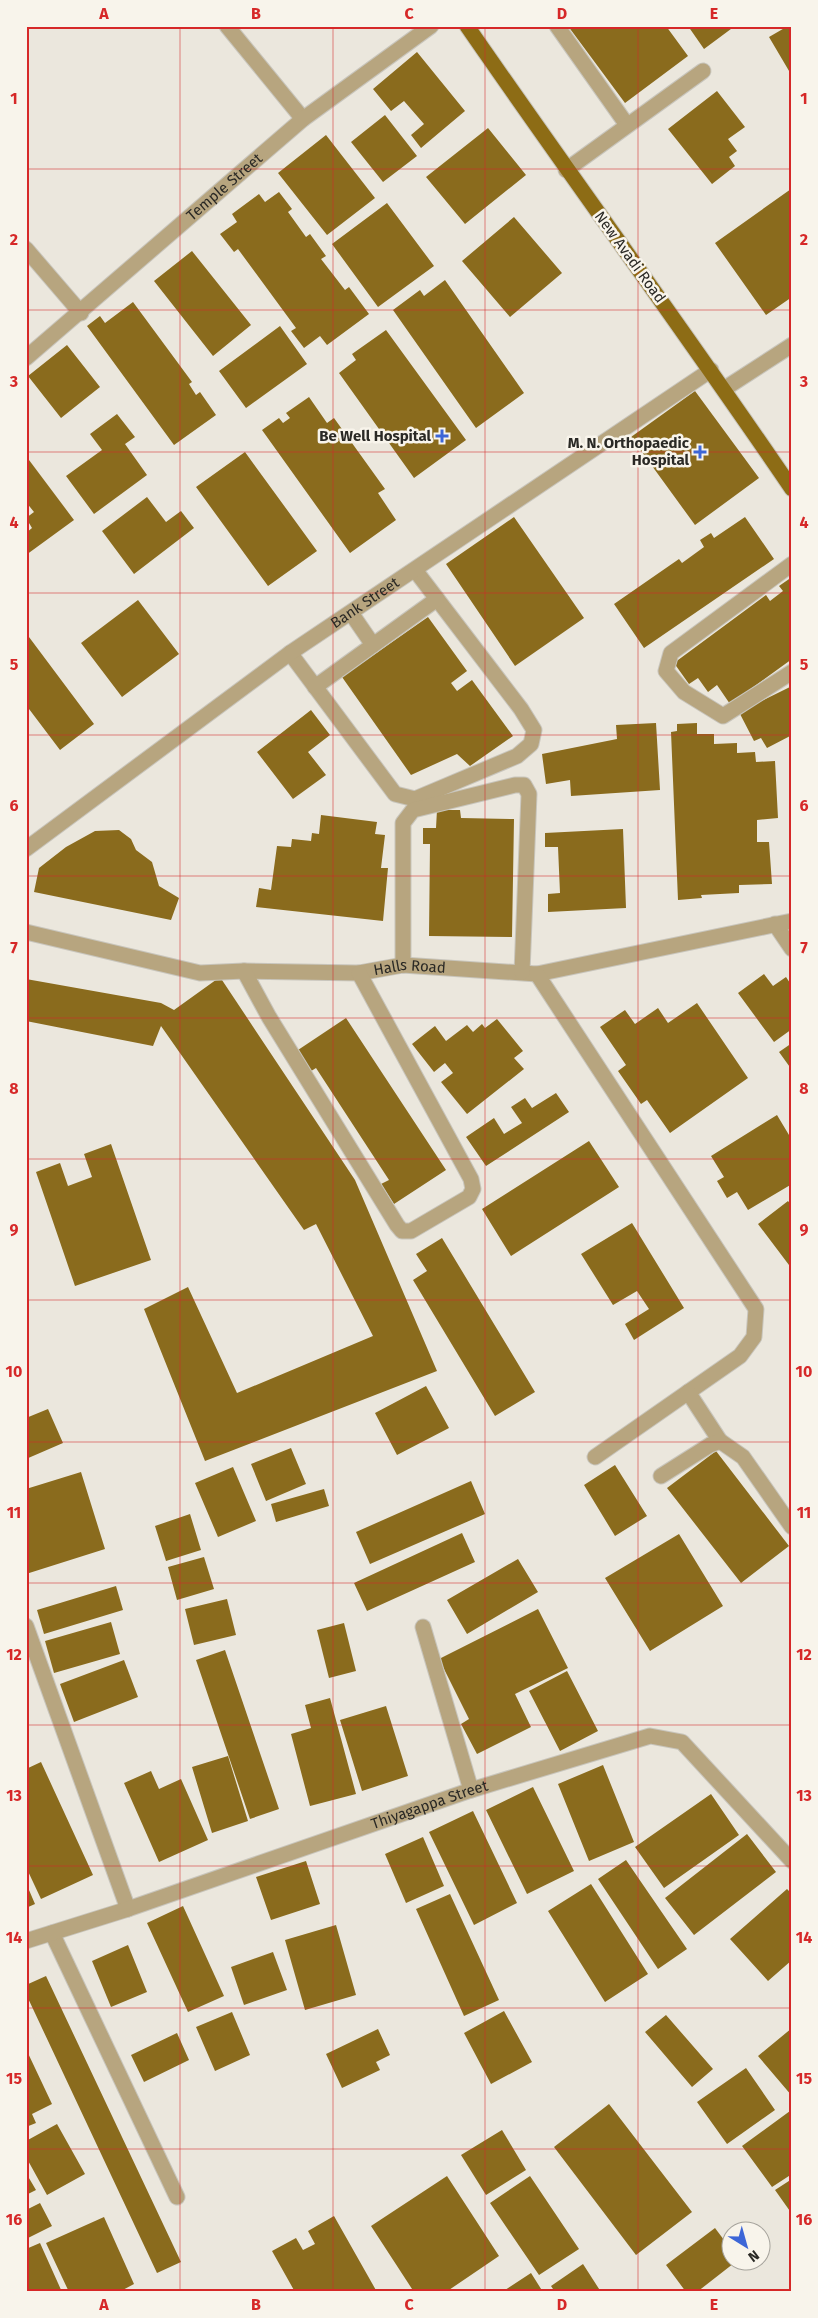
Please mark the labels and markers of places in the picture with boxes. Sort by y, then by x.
place label: Be Well Hospital [319,427,432,445]
marker: Be Well Hospital [435,429,449,443]
place label: M. N. Orthopaedic Hospital [568,434,690,469]
marker: M. N. Orthopaedic Hospital [693,445,707,459]

